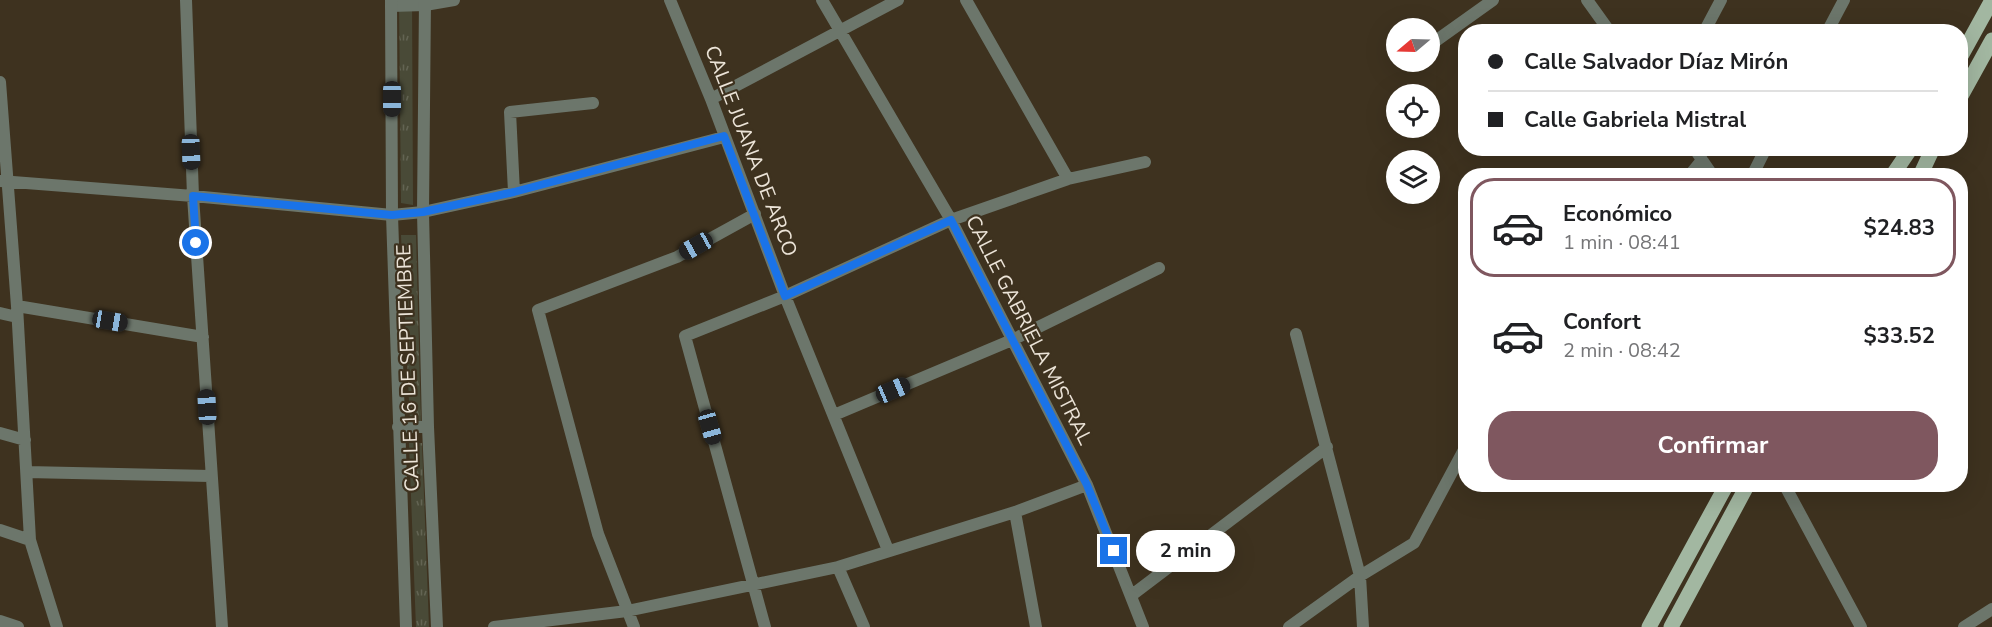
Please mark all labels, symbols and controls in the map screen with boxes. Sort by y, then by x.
north arrow [1386,18,1440,72]
map controls [1386,18,1440,204]
street label: CALLE JUANA DE ARCO [698,42,804,260]
text: Calle Salvador Díaz Mirón [1524,47,1788,77]
car [383,81,401,117]
button: locate [1386,84,1440,138]
text: Calle Gabriela Mistral [1524,105,1746,135]
car [181,134,201,170]
button: layers [1386,150,1440,204]
text: Económico [1563,199,1672,229]
icon: car [1491,201,1545,255]
street label: CALLE GABRIELA MISTRAL [959,211,1099,449]
text: $24.83 [1864,213,1935,243]
route start [182,229,209,256]
car [676,229,716,263]
text: 1 min · 08:41 [1563,229,1681,256]
street label: CALLE 16 DE SEPTIEMBRE [390,244,426,492]
text: Confort [1563,307,1641,337]
car [91,309,129,333]
icon: car [1491,309,1545,363]
text: $33.52 [1864,321,1935,351]
text: 2 min · 08:42 [1563,337,1681,364]
car [873,375,913,405]
car [197,389,217,425]
car [696,407,724,447]
button: Confirmar [1488,411,1938,480]
callout: 2 min [1135,530,1234,572]
route end [1100,537,1127,564]
text: 2 min [1160,537,1211,564]

